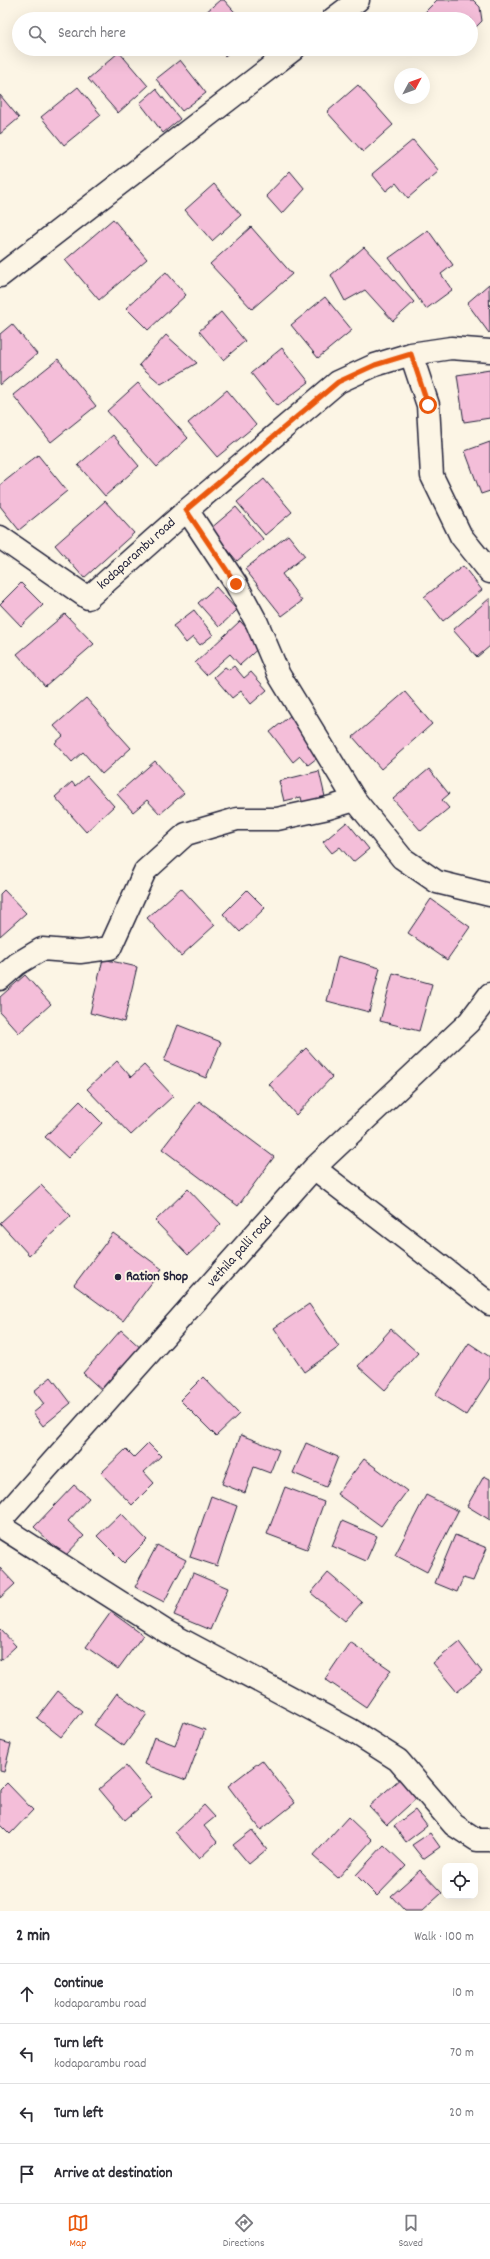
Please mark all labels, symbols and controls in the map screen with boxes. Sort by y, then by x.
search box [12,12,478,56]
icon: search [26,23,48,45]
text: Search here [58,23,126,45]
north arrow [394,68,430,104]
route start [419,396,437,414]
street label: kodaparambu road [93,513,181,595]
route end [227,575,245,593]
street label: vethila palli road [203,1212,277,1292]
place label: Ration Shop [126,1267,189,1287]
marker: Ration Shop [113,1272,123,1282]
map controls [442,1863,478,1899]
button: locate [442,1863,478,1899]
text: 2 min [16,1925,50,1949]
text: Walk · 100 m [414,1928,474,1947]
text: Continue [54,1973,103,1995]
icon: ahead [16,1983,38,2005]
text: 10 m [452,1984,474,2003]
text: kodaparambu road [54,1995,146,2014]
text: Turn left [54,2033,103,2055]
icon: left [16,2043,38,2065]
text: 70 m [450,2044,474,2063]
text: kodaparambu road [54,2055,146,2074]
icon: left [16,2103,38,2125]
text: Turn left [54,2103,103,2125]
text: 20 m [449,2104,474,2123]
icon: arrive [16,2163,38,2185]
text: Arrive at destination [54,2163,172,2185]
tab: Map [67,2212,89,2252]
tab: Directions [223,2212,265,2252]
tab: Saved [398,2212,423,2252]

